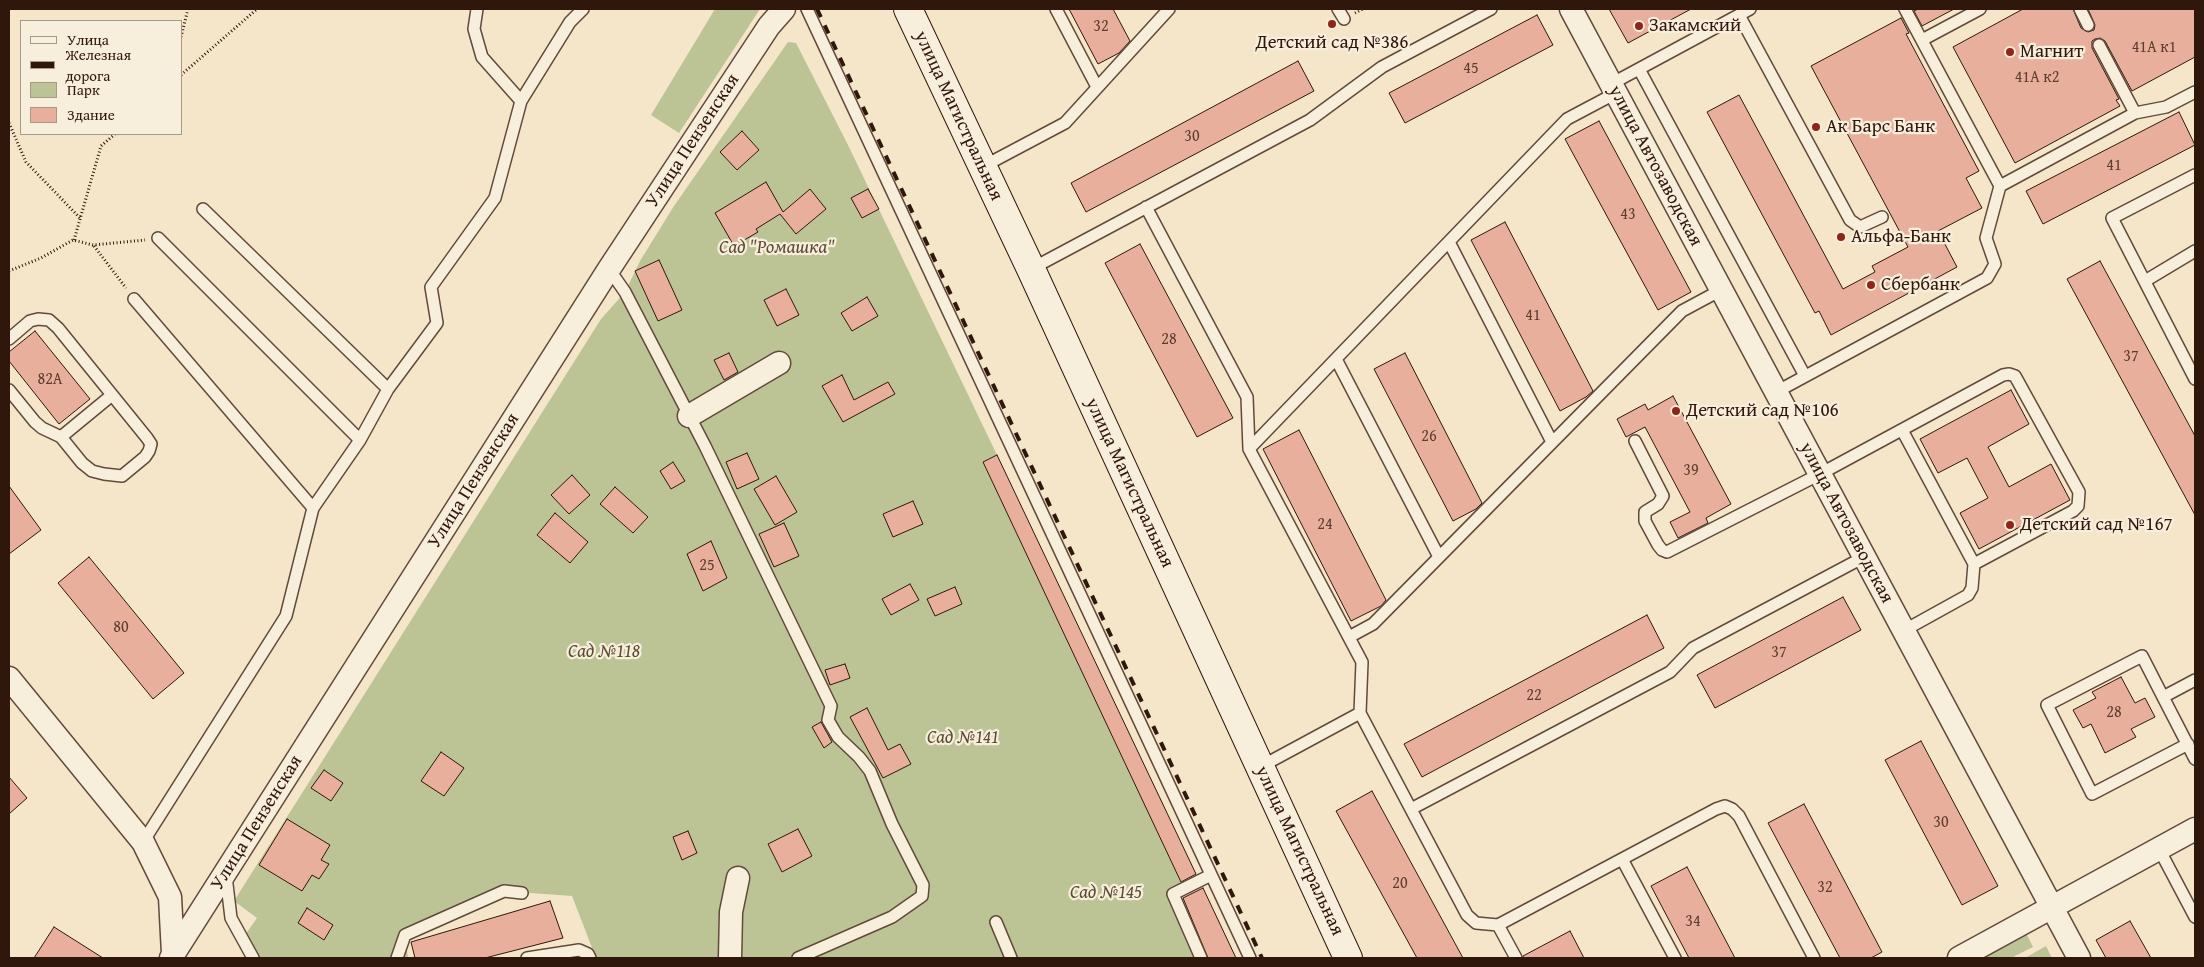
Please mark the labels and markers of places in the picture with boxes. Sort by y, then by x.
place label: Закамский [1649,15,1741,37]
marker: Детский сад №386 [1326,18,1338,30]
marker: Закамский [1633,20,1645,32]
place label: Детский сад №386 [1256,32,1408,54]
place label: Магнит [2020,41,2083,63]
marker: Магнит [2004,46,2016,58]
place label: Ак Барс Банк [1826,116,1935,138]
marker: Ак Барс Банк [1810,121,1822,133]
place label: Альфа-Банк [1851,226,1951,248]
marker: Альфа-Банк [1835,231,1847,243]
place label: Сбербанк [1881,274,1960,296]
marker: Сбербанк [1865,279,1877,291]
place label: Детский сад №106 [1686,400,1839,422]
marker: Детский сад №106 [1670,405,1682,417]
place label: Детский сад №167 [2020,514,2173,536]
marker: Детский сад №167 [2004,519,2016,531]

